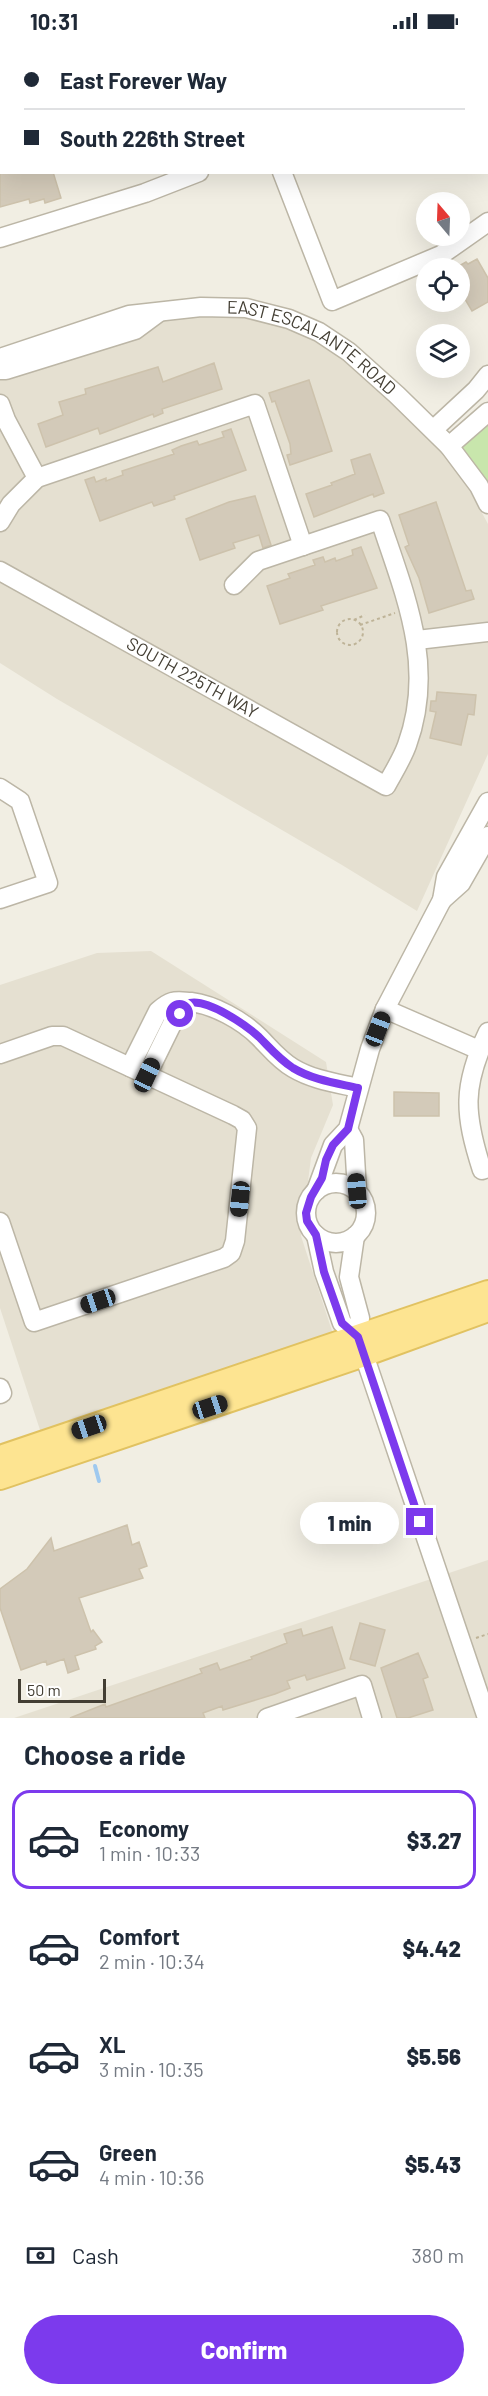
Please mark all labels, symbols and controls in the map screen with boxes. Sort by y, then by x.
text: 10:31 [30,8,78,34]
text: East Forever Way [60,67,227,93]
text: South 226th Street [60,125,245,151]
north arrow [416,192,470,246]
map controls [416,192,470,378]
button: locate [416,258,470,312]
street label: EAST ESCALANTE ROAD [227,296,401,399]
button: layers [416,324,470,378]
street label: SOUTH 225TH WAY [123,632,262,723]
route start [166,1000,193,1027]
car [363,1009,393,1049]
car [131,1055,163,1095]
car [346,1172,368,1210]
car [229,1180,251,1218]
car [78,1287,118,1315]
car [190,1393,230,1421]
car [69,1413,109,1441]
callout: 1 min [300,1501,399,1543]
route end [406,1508,433,1535]
text: 1 min [328,1511,371,1535]
scale bar [18,1676,106,1704]
text: 50 m [27,1680,61,1699]
text: Choose a ride [24,1738,186,1770]
icon: car [27,1813,81,1867]
text: Economy [99,1815,189,1841]
text: $3.27 [407,1827,461,1853]
text: 1 min · 10:33 [99,1841,200,1865]
icon: car [27,1921,81,1975]
text: Comfort [99,1923,180,1949]
text: $4.42 [403,1935,461,1961]
text: 2 min · 10:34 [99,1949,205,1973]
icon: car [27,2029,81,2083]
text: XL [99,2031,125,2057]
text: $5.56 [406,2043,461,2069]
text: 3 min · 10:35 [99,2057,204,2081]
icon: car [27,2137,81,2191]
text: Green [99,2139,157,2165]
text: $5.43 [405,2151,461,2177]
text: 4 min · 10:36 [99,2165,204,2189]
icon: cash [24,2239,57,2272]
text: Cash [72,2242,119,2268]
text: 380 m [411,2243,464,2267]
button: Confirm [24,2315,464,2384]

